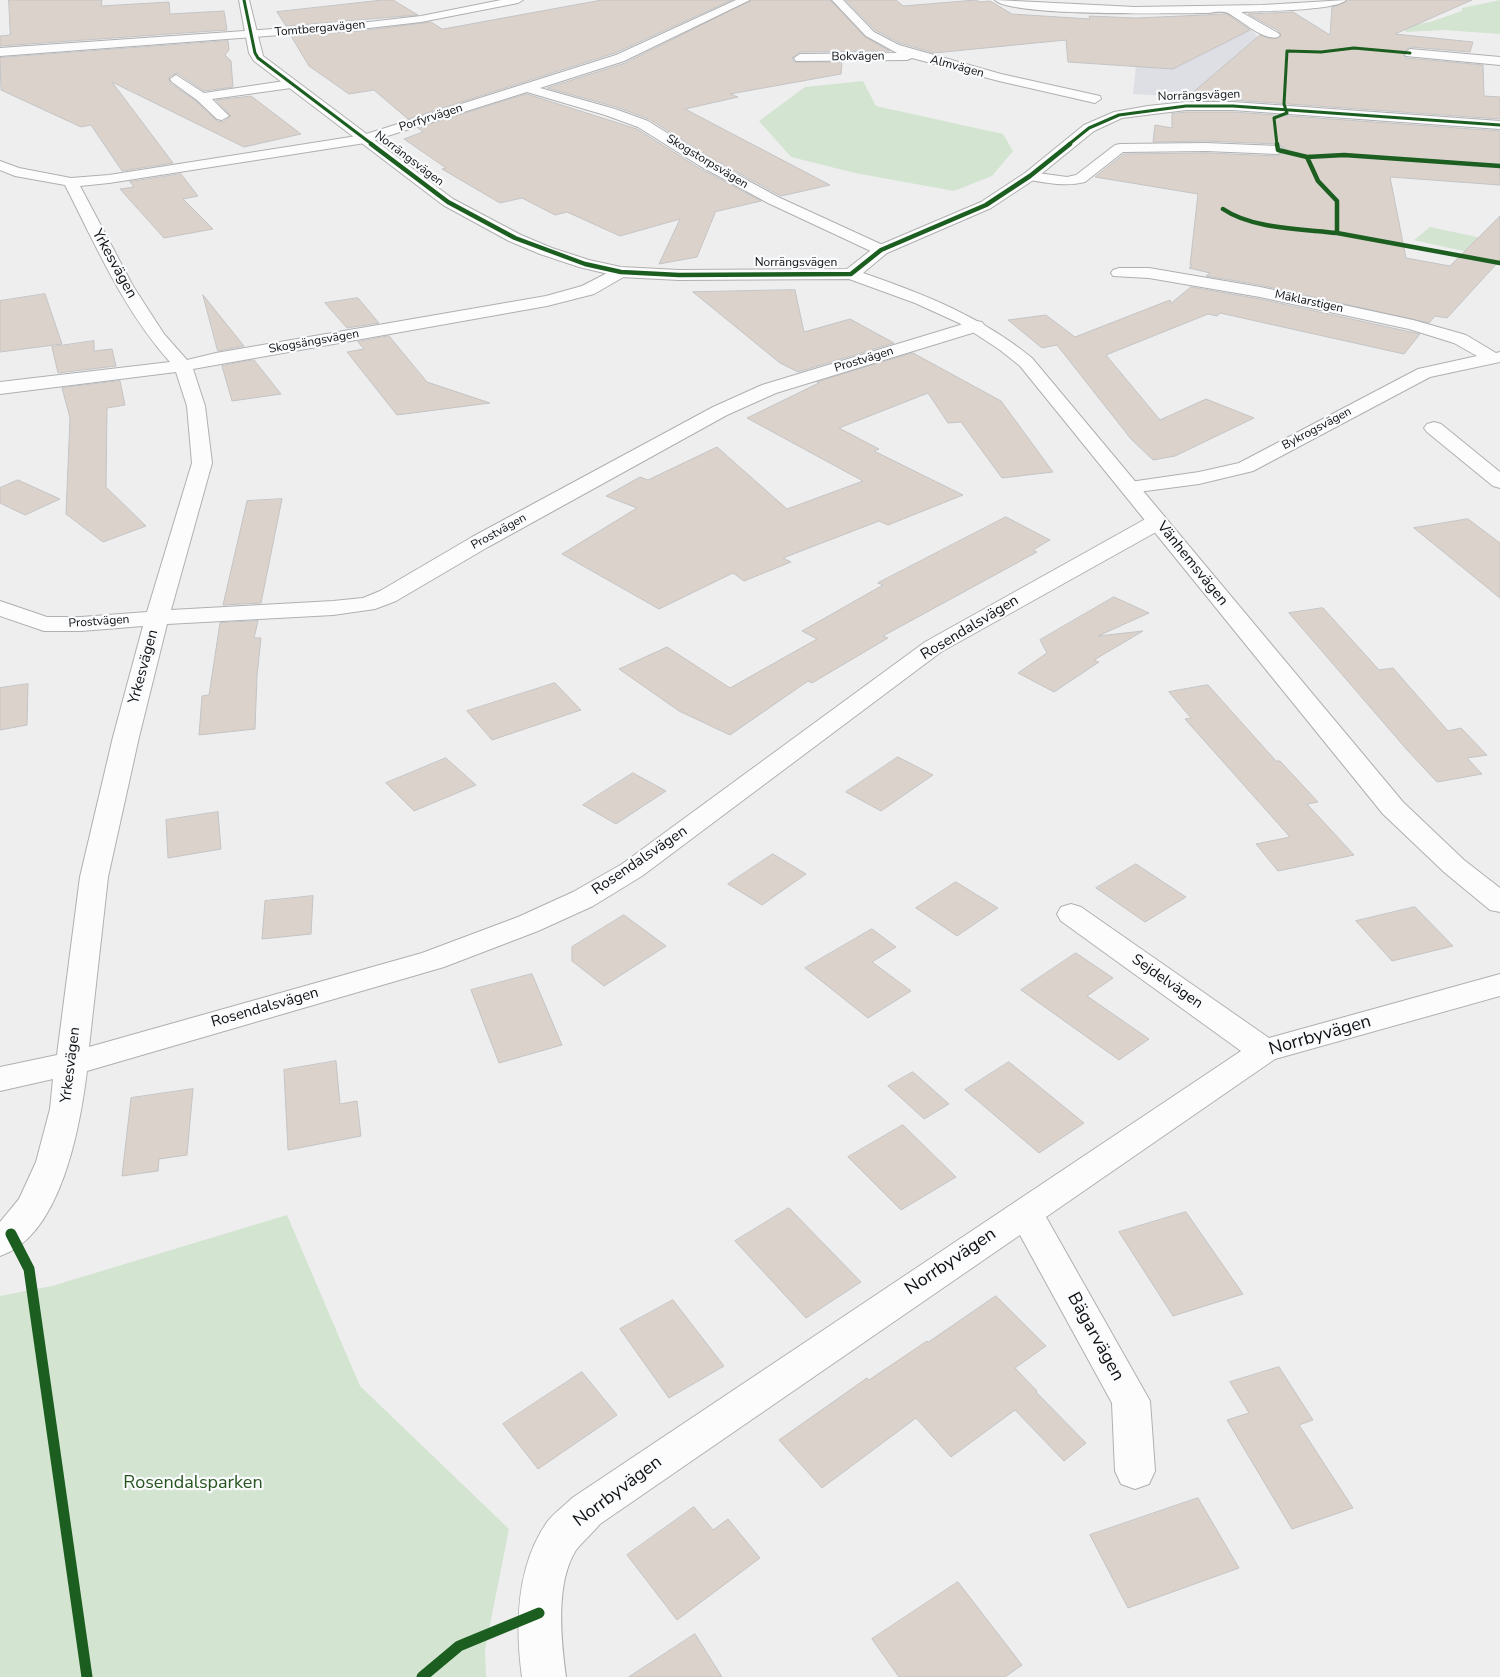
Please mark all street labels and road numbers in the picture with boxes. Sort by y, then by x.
street label: Tomtbergavägen [274,18,366,40]
street label: Bokvägen [831,49,885,65]
street label: Almvägen [928,53,986,81]
street label: Norrängsvägen [1157,87,1241,105]
street label: Porfyrvägen [397,101,465,135]
street label: Norrängsvägen [372,128,446,190]
street label: Skogstorpsvägen [663,132,751,192]
street label: Yrkesvägen [88,226,140,302]
street label: Norrängsvägen [755,256,837,270]
street label: Mäklarstigen [1273,288,1345,316]
street label: Skogsängsvägen [268,327,360,357]
street label: Prostvägen [833,344,895,376]
street label: Bykrogsvägen [1280,405,1354,453]
street label: Prostvägen [469,511,529,553]
street label: Vänhemsvägen [1153,518,1231,610]
street label: Rosendalsvägen [918,592,1022,664]
street label: Prostvägen [68,613,130,631]
street label: Yrkesvägen [125,628,163,706]
street label: Rosendalsvägen [589,823,691,899]
street label: Sejdelvägen [1128,951,1206,1013]
street label: Rosendalsvägen [209,984,321,1032]
street label: Norrbyvägen [1266,1011,1374,1061]
street label: Yrkesvägen [57,1026,85,1104]
street label: Norrbyvägen [901,1224,1001,1300]
street label: Bägarvägen [1062,1289,1128,1385]
street label: Norrbyvägen [570,1452,666,1532]

